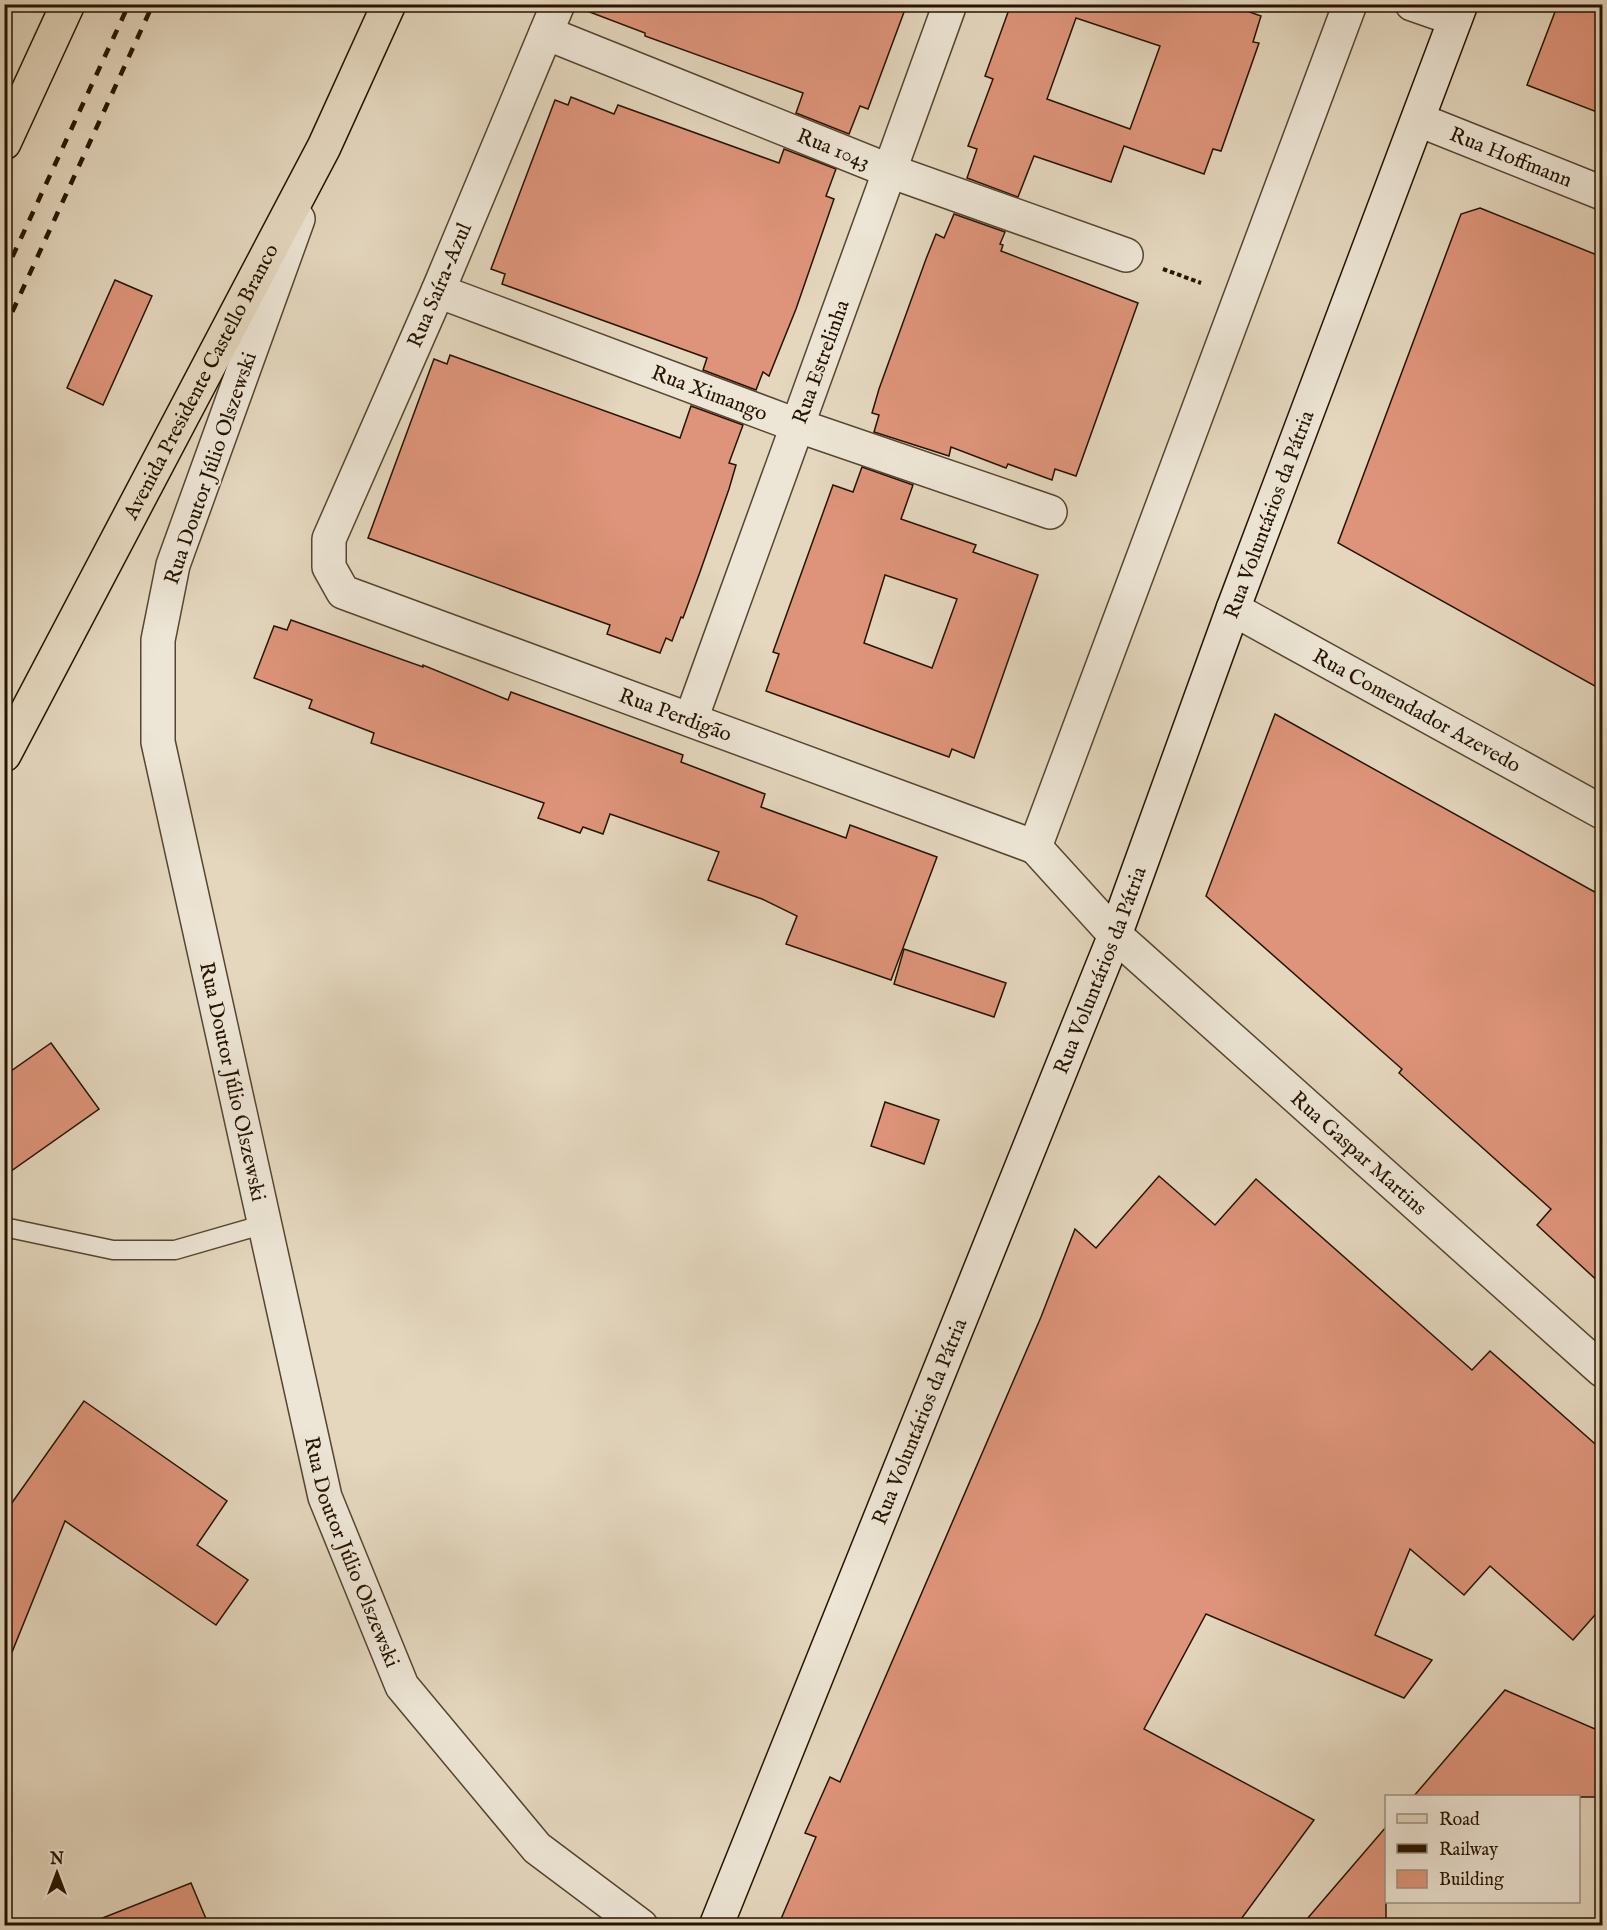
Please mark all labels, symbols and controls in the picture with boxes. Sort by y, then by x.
street label: Rua Hoffmann [1445,122,1576,195]
street label: Rua 1043 [793,123,874,177]
street label: Rua Saíra-Azul [402,219,479,352]
street label: Avenida Presidente Castello Branco [118,240,286,526]
street label: Rua Estrelinha [787,296,857,428]
street label: Rua Doutor Júlio Olszewski [159,349,264,588]
street label: Rua Ximango [647,360,771,428]
street label: Rua Voluntários da Pátria [1219,406,1322,623]
street label: Rua Comendador Azevedo [1307,643,1525,780]
street label: Rua Perdigão [615,683,735,749]
street label: Rua Voluntários da Pátria [1048,862,1154,1078]
street label: Rua Doutor Júlio Olszewski [192,960,271,1204]
street label: Rua Gaspar Martins [1284,1086,1432,1222]
street label: Rua Voluntários da Pátria [867,1314,975,1529]
street label: Rua Doutor Júlio Olszewski [297,1434,405,1672]
legend [1385,1795,1580,1903]
text: Road [1439,1809,1480,1832]
text: Railway [1439,1839,1498,1862]
north arrow [27,1843,87,1903]
text: N [49,1850,64,1870]
text: Building [1439,1869,1504,1892]

